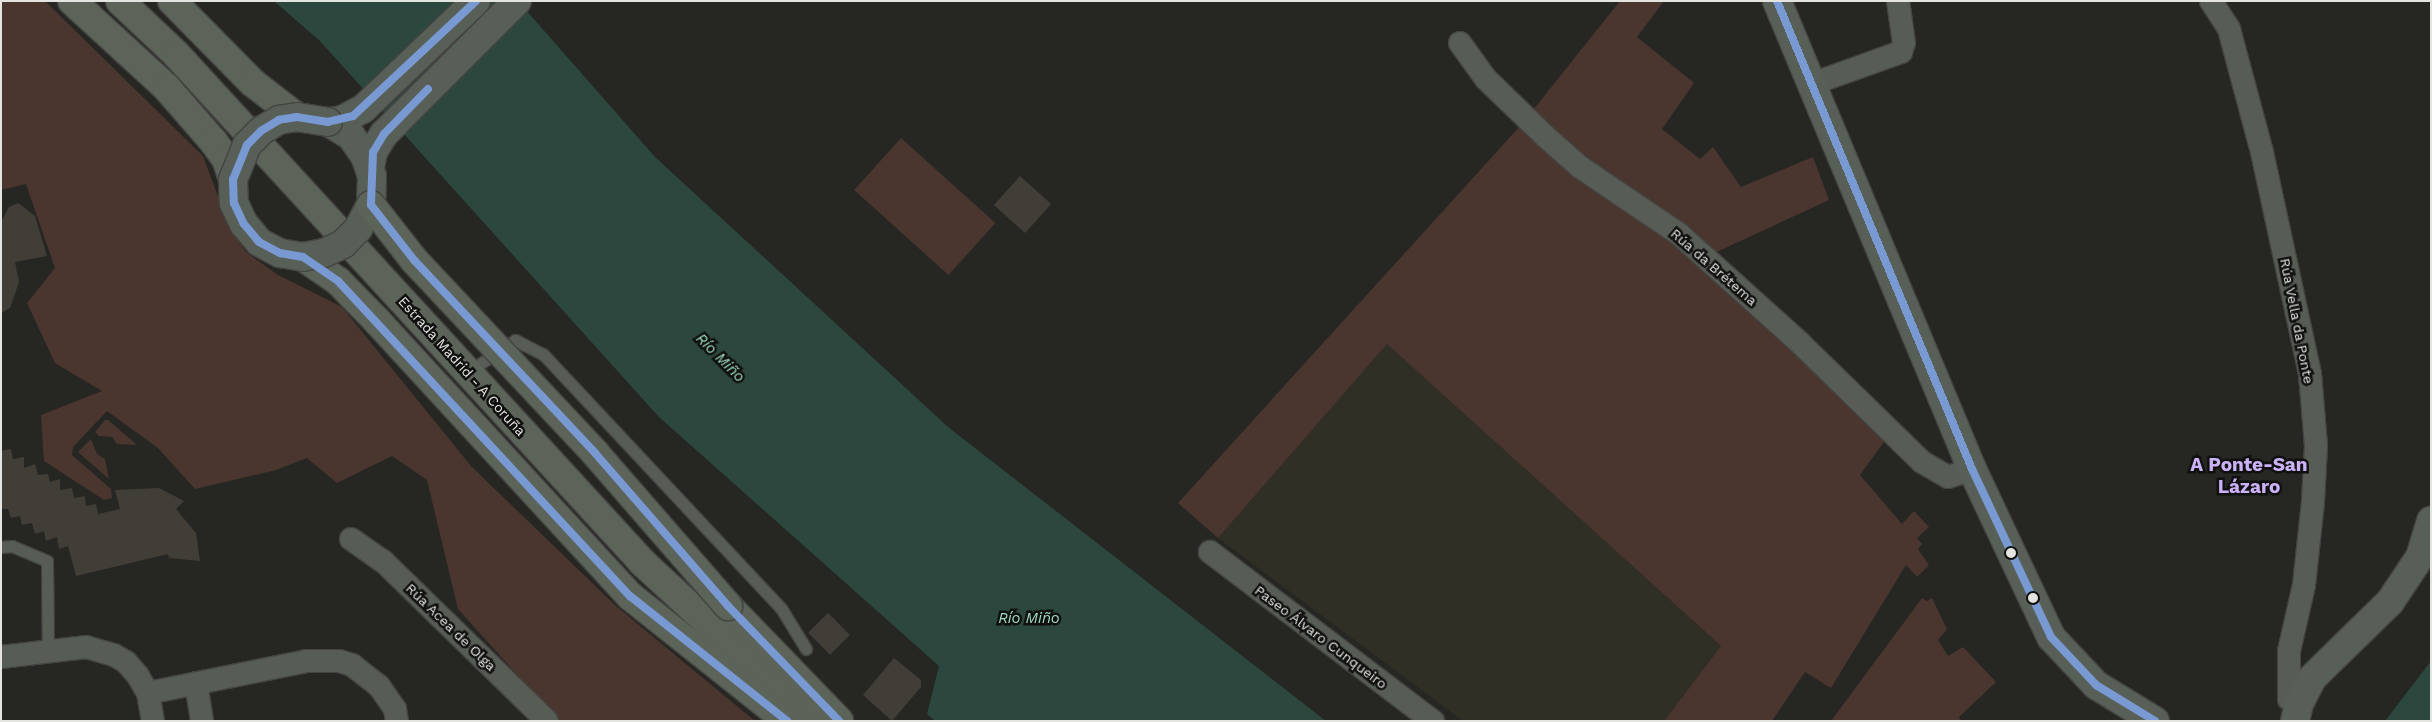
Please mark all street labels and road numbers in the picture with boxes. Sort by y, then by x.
street label: Rúa da Brétema [1667,225,1761,309]
street label: Rúa Vella da Ponte [2276,256,2318,386]
street label: Estrada Madrid - A Coruña [394,292,530,440]
street label: Rúa Acea de Olga [402,579,500,675]
street label: Paseo Álvaro Cunqueiro [1251,582,1391,692]

